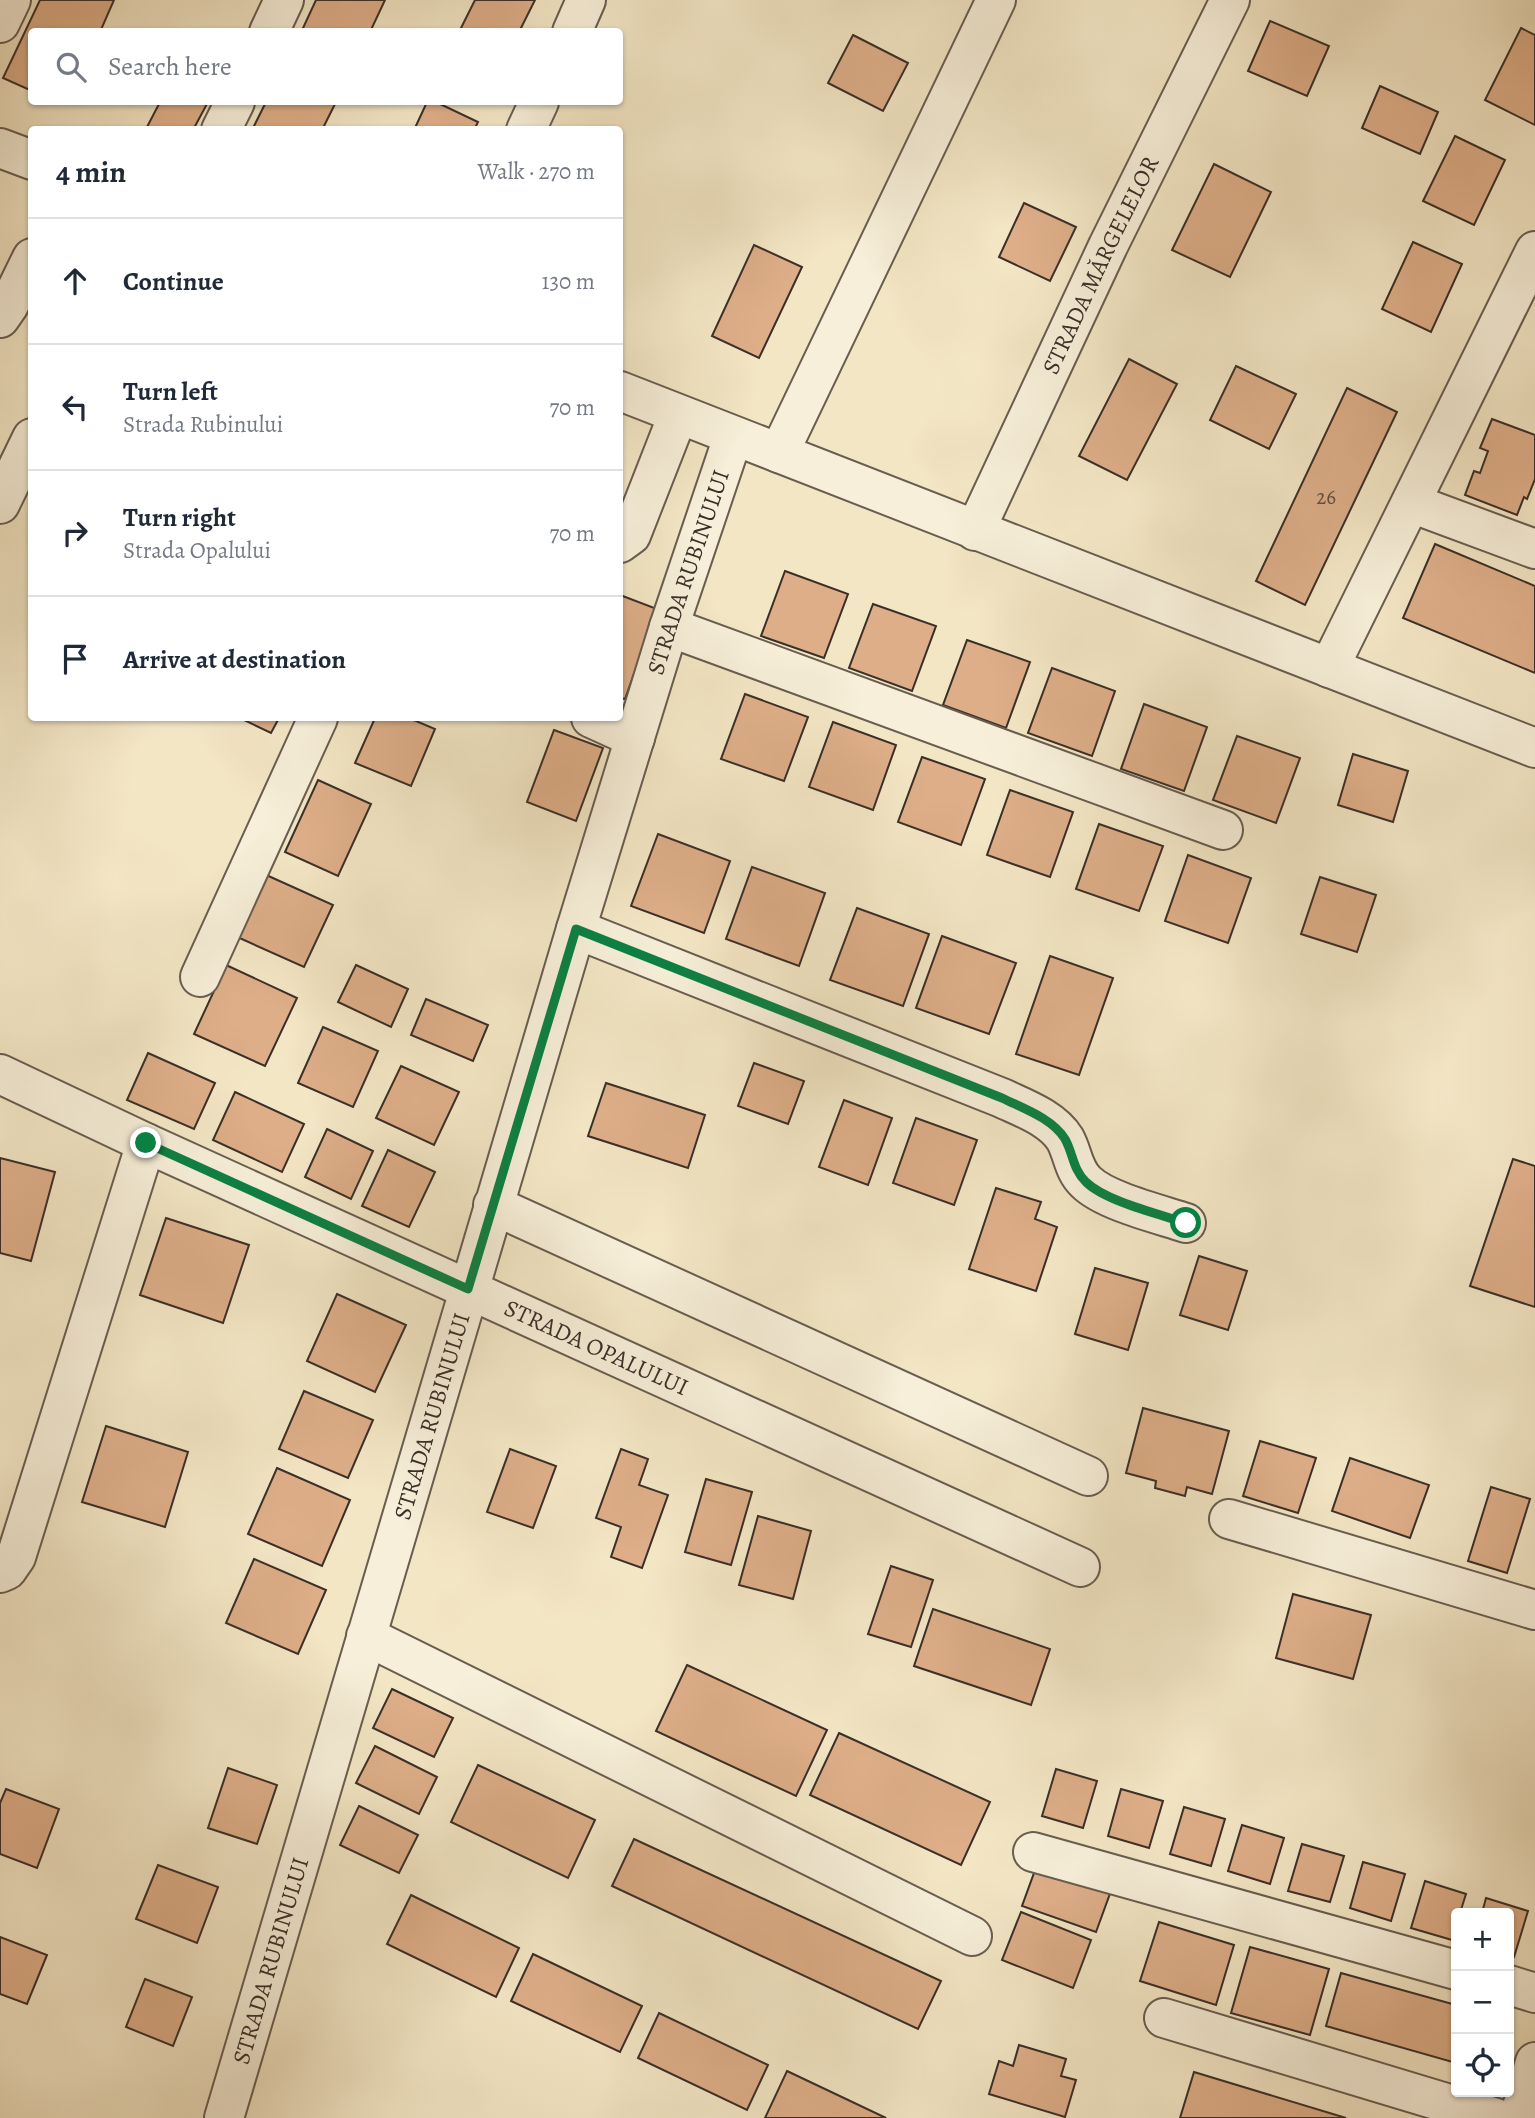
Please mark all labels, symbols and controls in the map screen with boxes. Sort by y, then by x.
search box [28,28,623,105]
icon: search [52,48,90,86]
text: Search here [108,49,232,84]
street label: STRADA MĂRGELELOR [1034,150,1166,379]
text: 4 min [56,152,126,192]
text: Walk · 270 m [477,156,595,187]
icon: ahead [56,262,94,300]
text: Continue [123,264,224,299]
text: 130 m [542,266,595,297]
text: Turn left [123,374,218,409]
icon: left [56,388,94,426]
text: 70 m [549,392,595,423]
text: Strada Rubinului [123,409,283,440]
street label: STRADA RUBINULUI [639,465,737,679]
house number: 26 [1316,483,1336,511]
text: Turn right [123,500,236,535]
icon: right [56,514,94,552]
text: 70 m [549,518,595,549]
text: Strada Opalului [123,535,271,566]
icon: arrive [56,640,94,678]
text: Arrive at destination [123,642,346,677]
route end [130,1127,161,1158]
route start [1170,1207,1201,1238]
street label: STRADA OPALULUI [499,1292,693,1403]
street label: STRADA RUBINULUI [386,1309,478,1523]
street label: STRADA RUBINULUI [225,1853,316,2068]
map controls [1451,1908,1514,2097]
button: + [1451,1908,1514,1971]
button: − [1451,1971,1514,2034]
button: locate [1451,2034,1514,2097]

